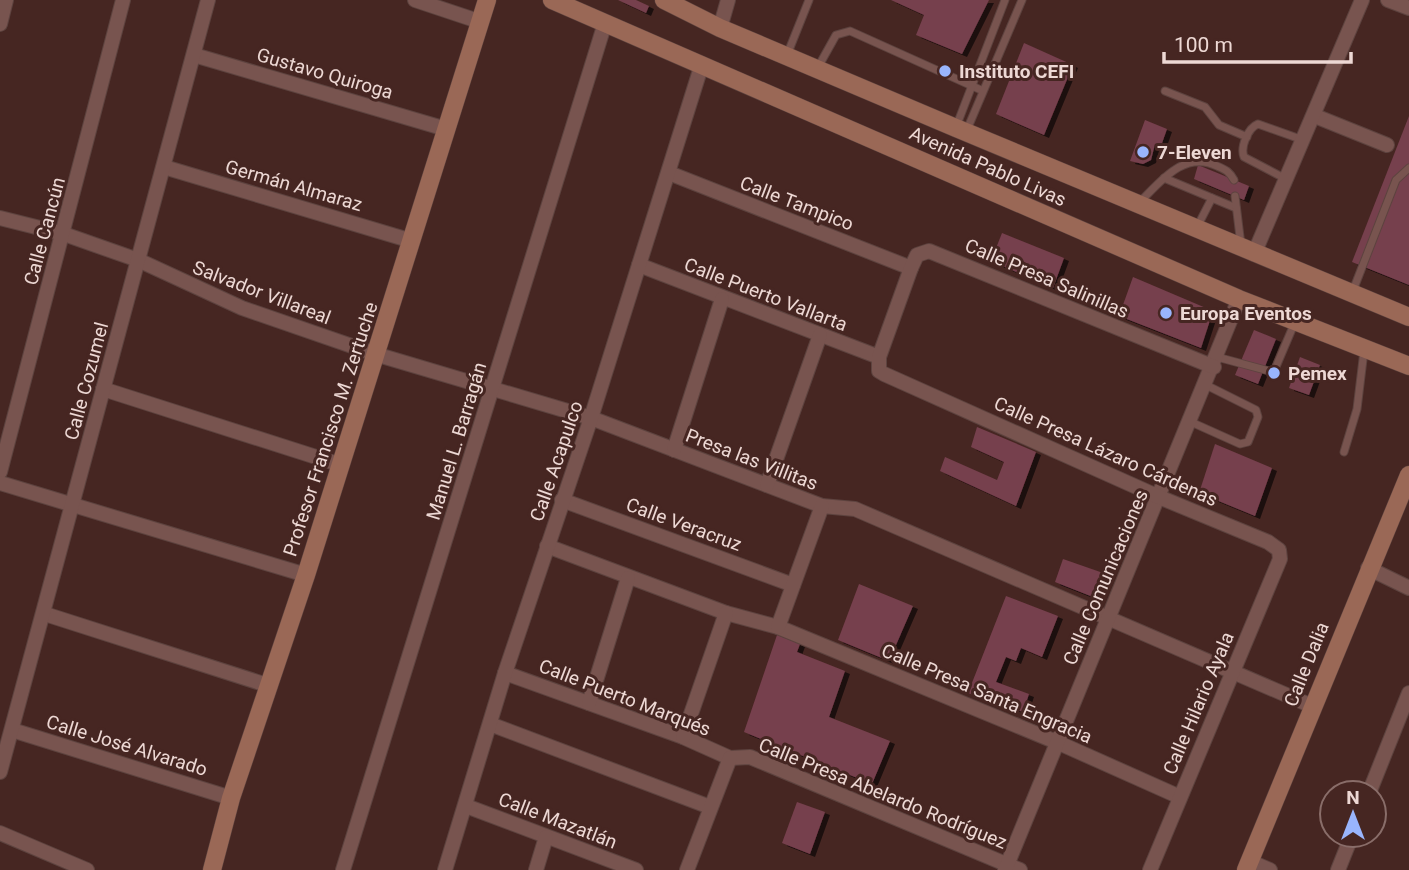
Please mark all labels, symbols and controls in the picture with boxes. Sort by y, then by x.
scale bar [1164,21,1351,65]
text: 100 m [1174,33,1233,57]
street label: Gustavo Quiroga [254,43,396,104]
place label: Instituto CEFI [959,60,1074,83]
marker: Instituto CEFI [937,63,953,79]
street label: Avenida Pablo Livas [906,122,1070,211]
place label: 7-Eleven [1157,141,1232,164]
marker: 7-Eleven [1135,144,1151,160]
street label: Germán Almaraz [223,155,365,216]
street label: Calle Tampico [737,171,857,236]
street label: Calle Cancún [19,175,70,288]
street label: Calle Presa Salinillas [962,234,1132,323]
street label: Calle Puerto Vallarta [681,253,851,336]
street label: Salvador Villareal [190,256,334,329]
street label: Profesor Francisco M. Zertuche [278,299,383,559]
place label: Europa Eventos [1180,302,1312,325]
marker: Europa Eventos [1158,305,1174,321]
street label: Calle Cozumel [60,320,113,443]
street label: Manuel L. Barragán [422,359,491,523]
place label: Pemex [1288,362,1347,385]
marker: Pemex [1266,365,1282,381]
street label: Calle Presa Lázaro Cárdenas [990,392,1221,511]
street label: Calle Acapulco [525,398,588,524]
street label: Presa las Villitas [683,424,821,495]
street label: Calle Comunicaciones [1058,486,1153,668]
street label: Calle Veracruz [623,493,745,556]
street label: Calle Dalia [1279,619,1334,710]
street label: Calle Hilario Ayala [1158,628,1239,778]
street label: Calle Presa Santa Engracia [878,639,1096,748]
street label: Calle Puerto Marqués [536,654,714,741]
street label: Calle José Alvarado [44,710,210,781]
street label: Calle Presa Abelardo Rodríguez [755,733,1010,854]
north arrow [1318,779,1388,849]
text: N [1346,786,1360,809]
street label: Calle Mazatlán [495,787,620,854]

